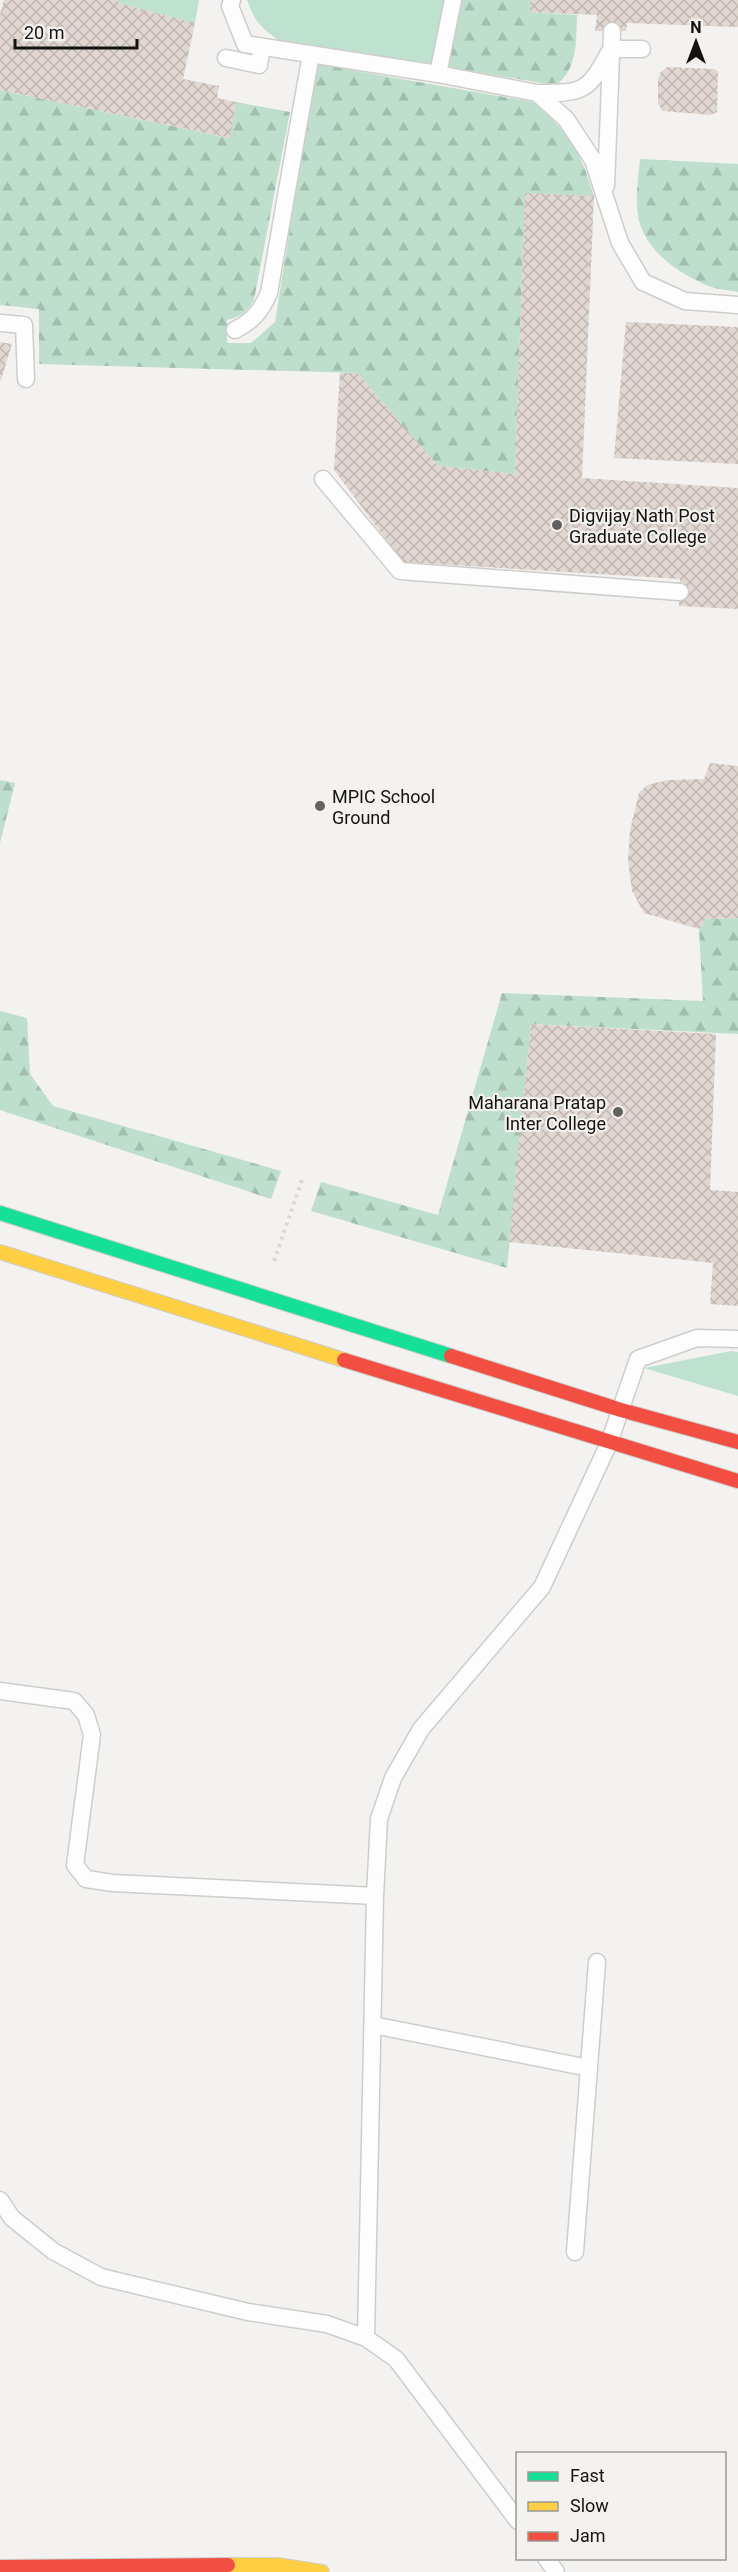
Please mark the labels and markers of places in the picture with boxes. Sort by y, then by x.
place label: Digvijay Nath Post Graduate College [569,505,715,547]
marker: Digvijay Nath Post Graduate College [550,518,564,532]
place label: MPIC School Ground [332,786,435,828]
marker: MPIC School Ground [313,799,327,813]
place label: Maharana Pratap Inter College [468,1092,606,1134]
marker: Maharana Pratap Inter College [611,1105,625,1119]

